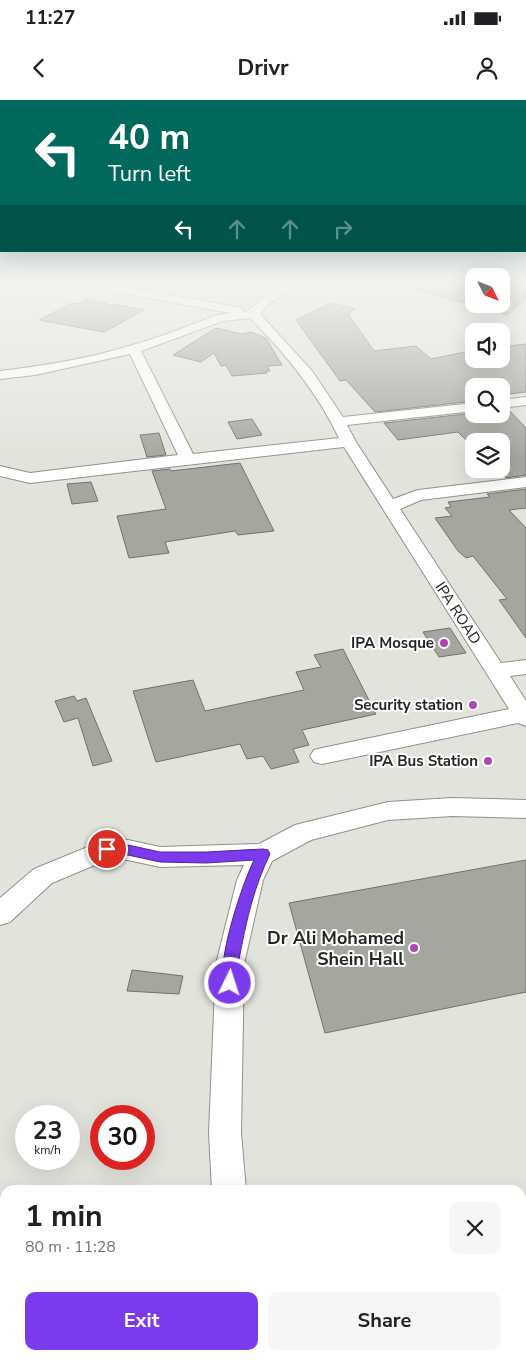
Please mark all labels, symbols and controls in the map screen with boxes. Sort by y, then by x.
text: 11:27 [25,5,75,31]
text: Drivr [237,53,289,83]
icon: back [25,54,53,82]
icon: person [473,54,501,82]
text: 40 m [108,114,190,161]
icon: left [25,120,90,185]
text: Turn left [108,159,191,189]
icon: left [170,215,198,243]
icon: ahead [223,215,251,243]
icon: ahead [276,215,304,243]
icon: right [329,215,357,243]
north arrow [465,268,510,312]
map controls [465,268,510,478]
button: sound [465,323,510,368]
button: search [465,378,510,423]
button: layers [465,433,510,478]
street label: IPA ROAD [430,578,486,648]
place label: IPA Mosque [351,633,434,653]
marker: IPA Mosque [438,637,450,649]
place label: Security station [354,695,463,715]
marker: Security station [467,699,479,711]
place label: IPA Bus Station [369,751,478,771]
marker: IPA Bus Station [482,755,494,767]
pin [86,828,128,870]
icon: arrive [93,835,121,863]
place label: Dr Ali Mohamed Shein Hall [267,926,404,971]
marker: Dr Ali Mohamed Shein Hall [408,942,420,954]
position arrow [203,956,255,1008]
speed limit sign: 30 [90,1105,155,1170]
text: 23 [32,1114,63,1148]
text: km/h [34,1142,61,1158]
text: 1 min [25,1196,103,1237]
button: close [449,1202,501,1254]
text: 80 m · 11:28 [25,1236,116,1258]
button: Exit [25,1292,258,1350]
button: Share [268,1292,501,1350]

